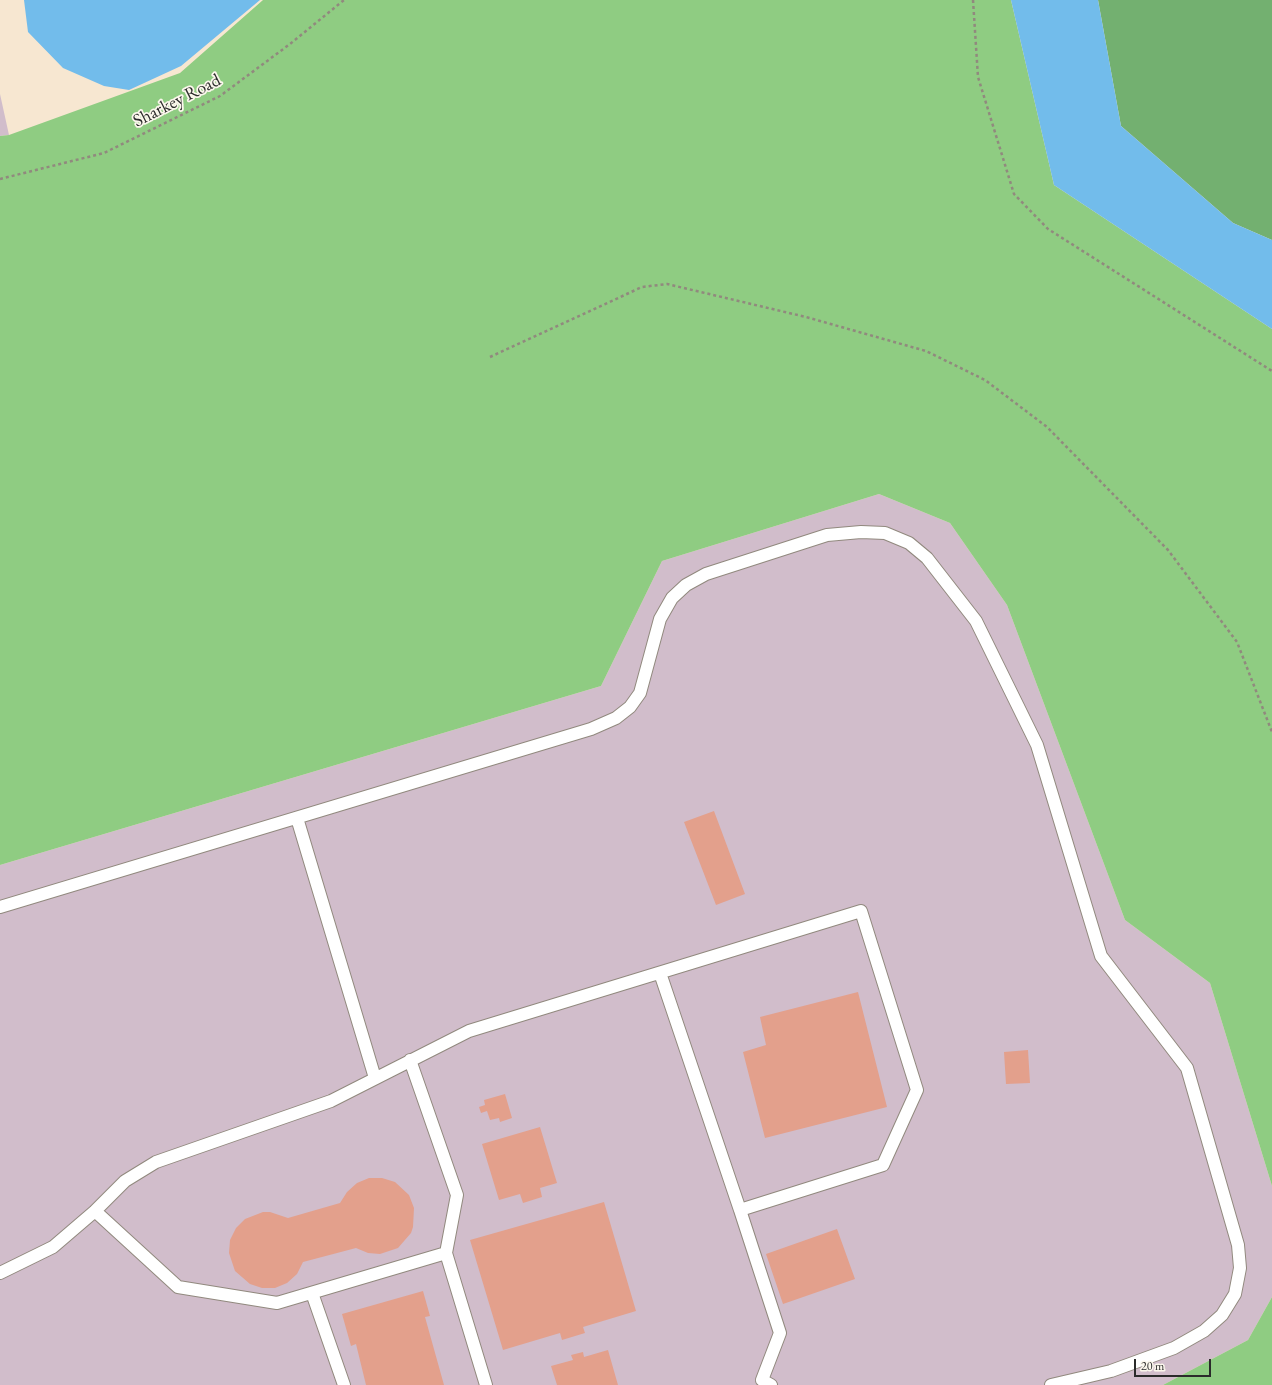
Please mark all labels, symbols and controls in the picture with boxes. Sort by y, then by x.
street label: Sharkey Road [130,70,224,132]
scale bar [1136,1351,1213,1377]
text: 20 m [1141,1358,1164,1374]

